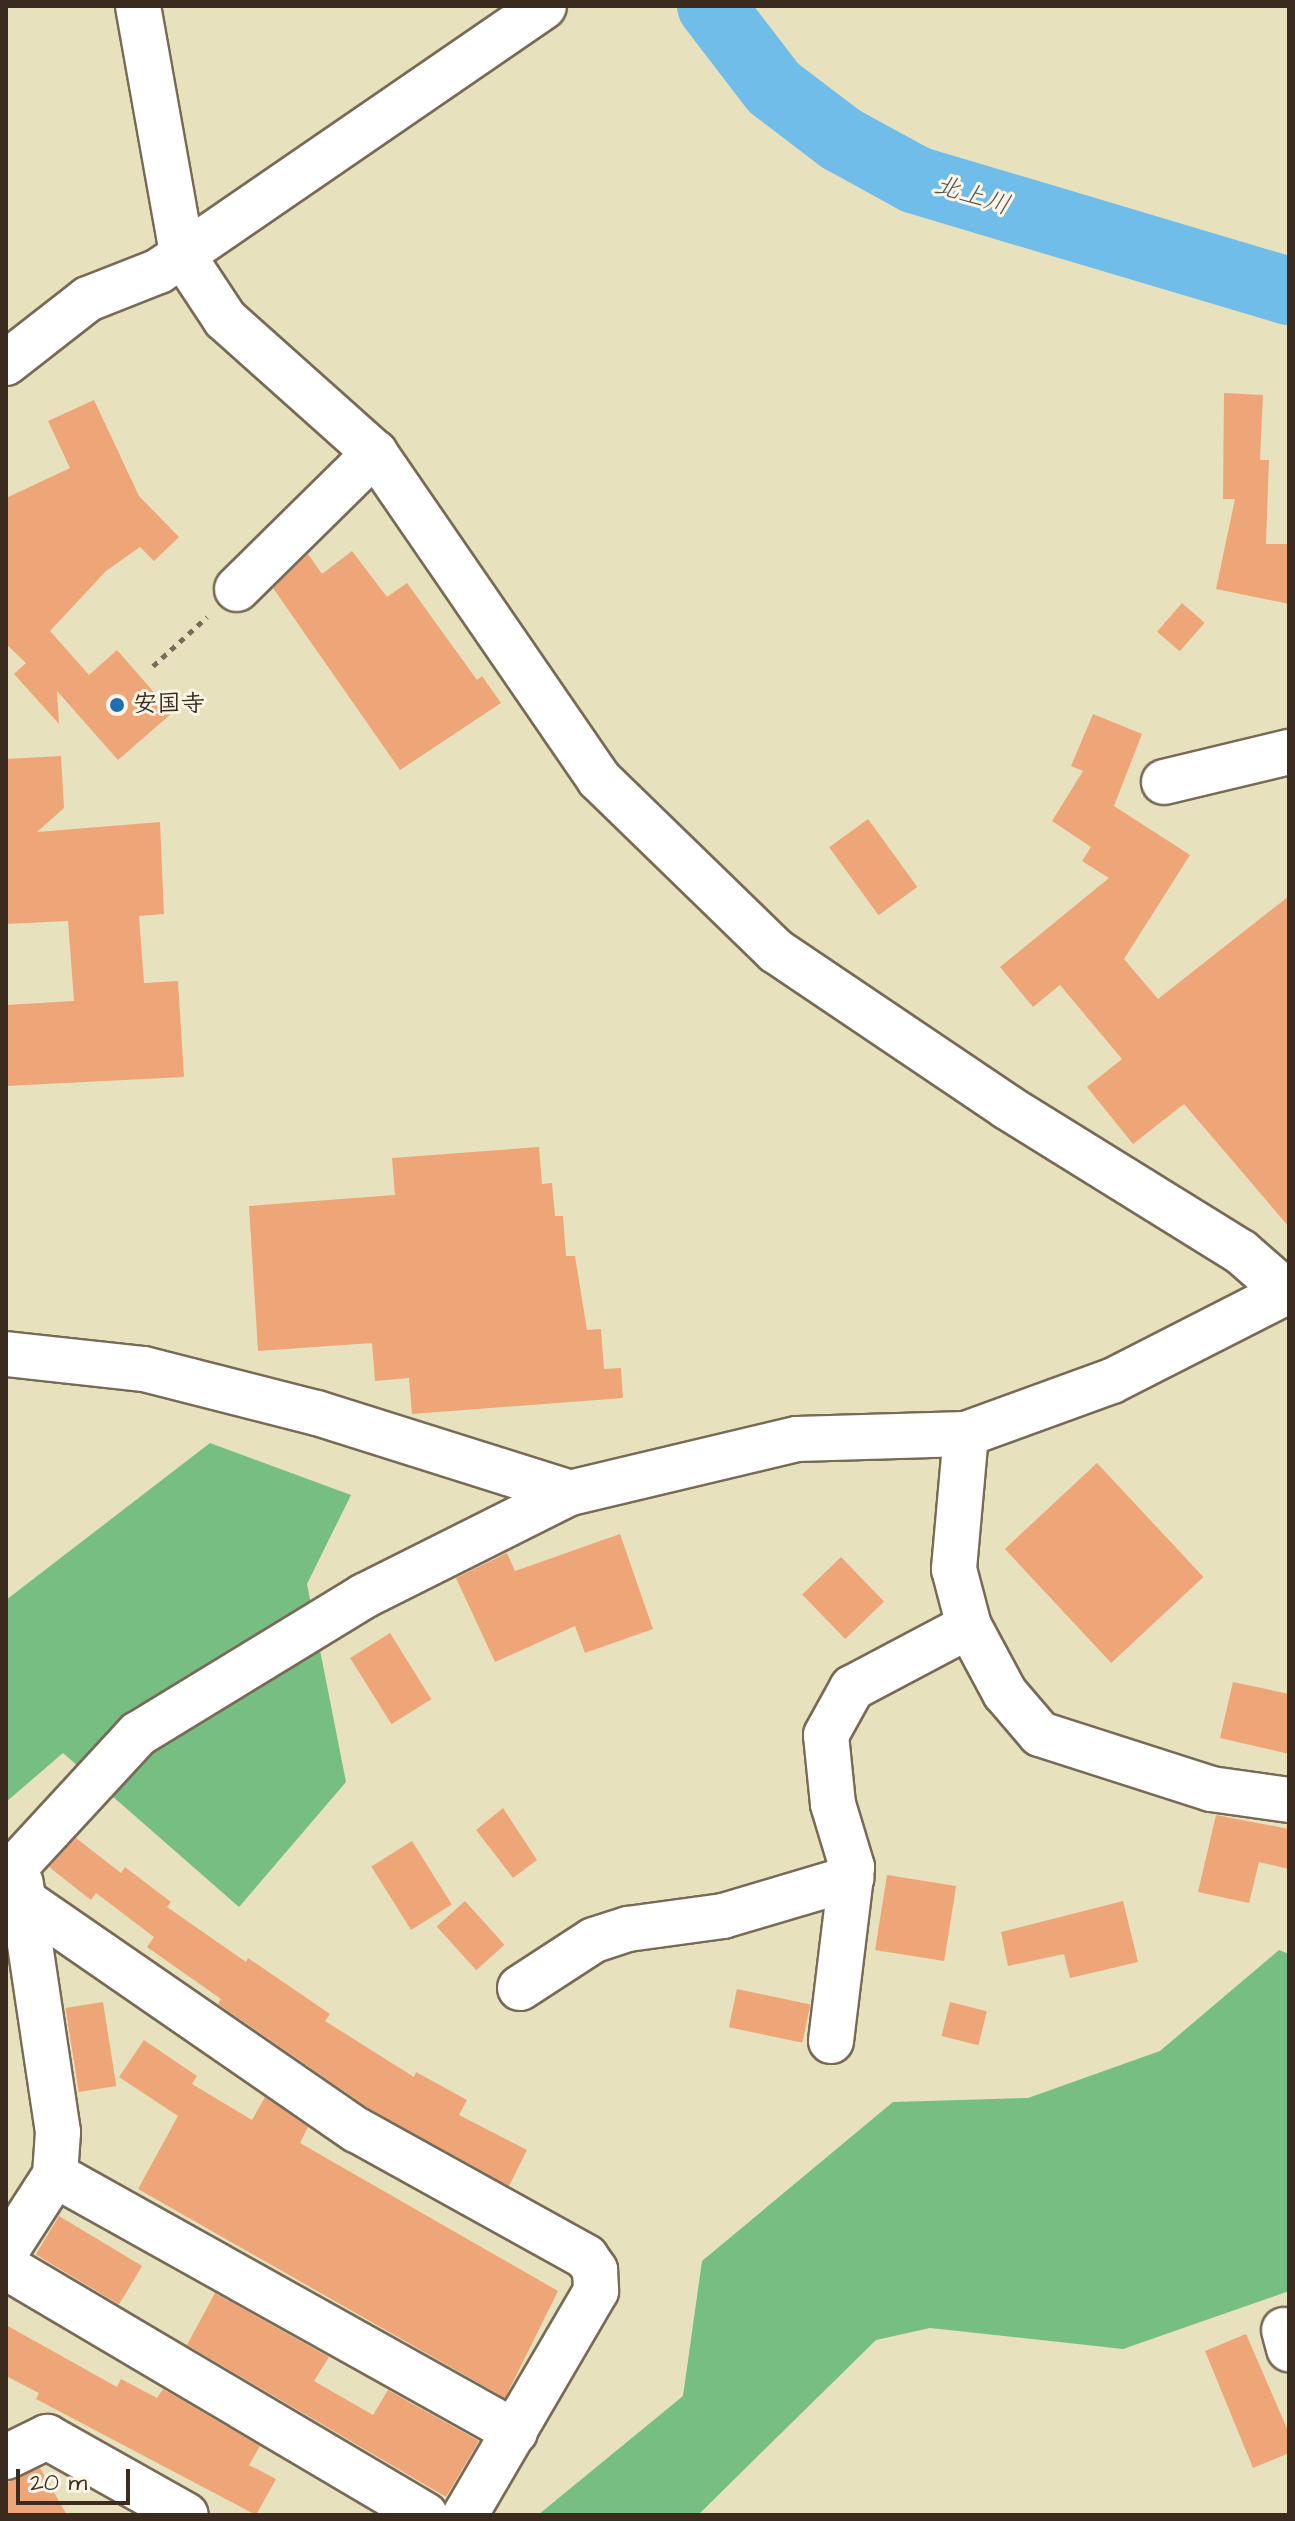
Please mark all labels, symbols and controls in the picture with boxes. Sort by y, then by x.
water label: 北上川 [930,170,1014,222]
place label: 安国寺 [133,691,205,719]
marker: 安国寺 [108,696,126,714]
scale bar [20,2453,134,2503]
text: 20 m [30,2466,87,2500]

